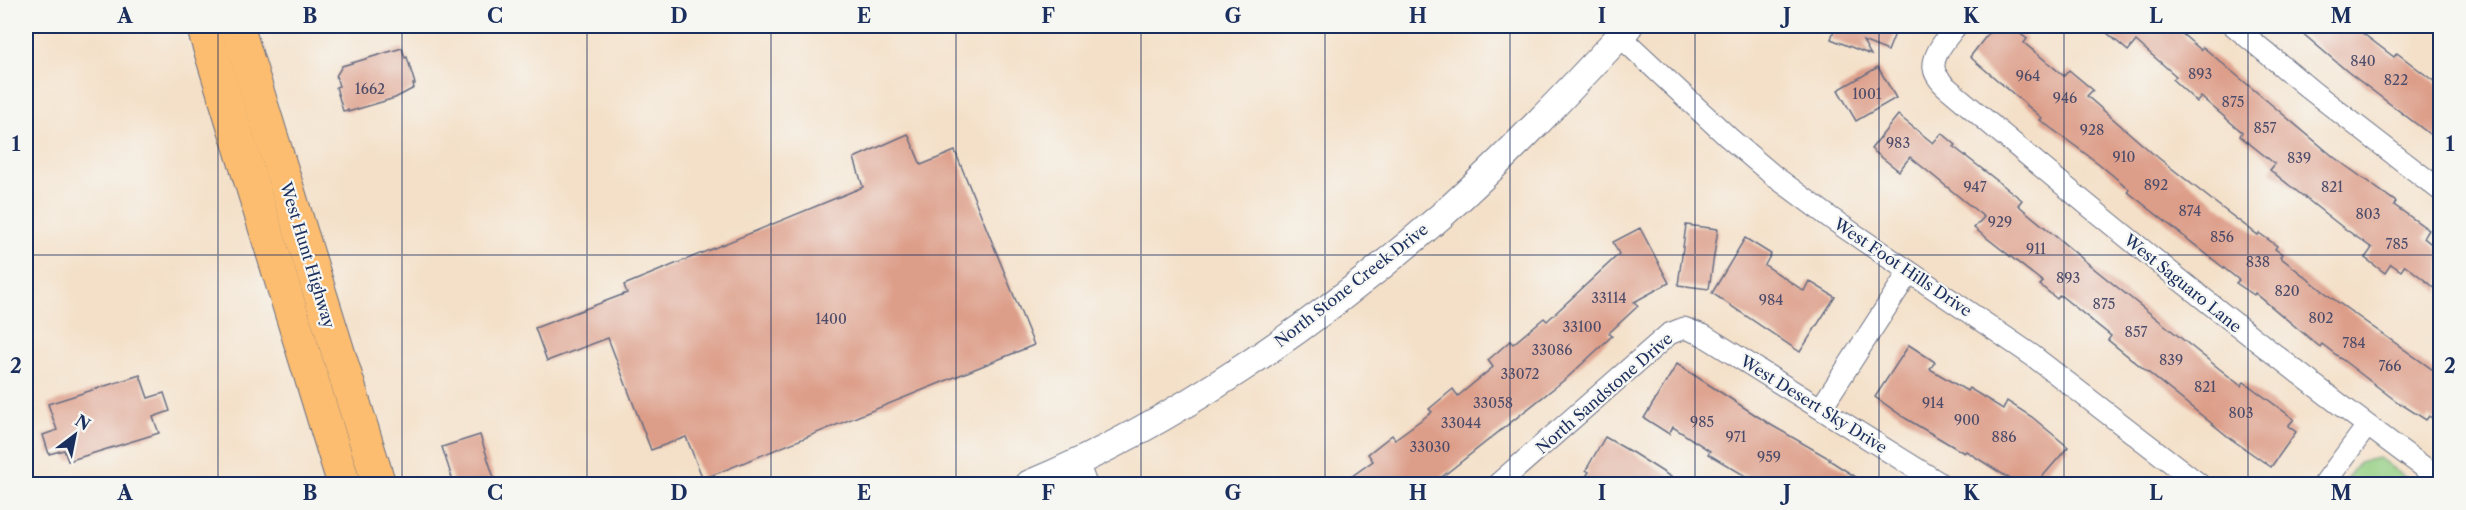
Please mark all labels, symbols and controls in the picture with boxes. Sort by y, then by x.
text: A [116,4,133,28]
text: B [303,4,318,28]
text: C [487,4,503,28]
text: D [670,4,688,28]
text: E [857,4,871,28]
text: F [1041,4,1055,28]
text: G [1225,4,1242,28]
text: H [1409,4,1427,28]
text: I [1598,4,1606,28]
text: J [1779,4,1791,28]
text: K [1963,4,1980,28]
text: L [2149,4,2163,28]
text: M [2330,4,2352,28]
house number: 840 [2350,52,2376,70]
house number: 893 [2188,65,2212,83]
house number: 964 [2016,67,2040,85]
house number: 822 [2384,71,2408,89]
house number: 1662 [355,80,385,98]
house number: 1001 [1852,85,1882,103]
house number: 946 [2053,89,2077,107]
house number: 875 [2222,93,2244,111]
house number: 857 [2254,119,2276,137]
house number: 928 [2080,121,2104,139]
text: 1 [12,132,21,156]
text: 1 [2446,132,2455,156]
house number: 983 [1886,134,1910,152]
house number: 910 [2113,148,2136,166]
house number: 839 [2287,149,2311,167]
house number: 892 [2144,176,2168,194]
house number: 947 [1963,178,1987,196]
house number: 821 [2321,178,2343,196]
street label: West Hunt Highway [276,179,340,331]
house number: 874 [2179,202,2201,220]
house number: 803 [2356,205,2380,223]
street label: West Foot Hills Drive [1829,213,1976,321]
house number: 929 [1988,213,2012,231]
street label: North Stone Creek Drive [1270,219,1432,351]
house number: 856 [2210,228,2234,246]
street label: West Saguaro Lane [2120,229,2246,336]
house number: 785 [2386,235,2408,253]
house number: 911 [2026,240,2046,258]
house number: 838 [2246,253,2270,271]
house number: 893 [2056,269,2080,287]
house number: 820 [2274,282,2300,300]
house number: 33114 [1591,289,1627,307]
house number: 984 [1759,291,1783,309]
house number: 875 [2093,295,2115,313]
house number: 802 [2308,309,2334,327]
house number: 1400 [815,310,847,328]
house number: 33100 [1562,318,1602,336]
house number: 857 [2125,323,2147,341]
street label: North Sandstone Drive [1532,328,1676,458]
house number: 784 [2342,334,2366,352]
house number: 33086 [1532,341,1572,359]
street label: West Desert Sky Drive [1736,350,1891,457]
house number: 839 [2159,351,2183,369]
text: 2 [10,354,22,378]
text: 2 [2444,354,2456,378]
house number: 766 [2378,357,2402,375]
house number: 33072 [1500,365,1540,383]
house number: 821 [2194,378,2216,396]
house number: 33058 [1473,394,1513,412]
house number: 914 [1922,394,1944,412]
house number: 803 [2229,404,2253,422]
north arrow [45,405,105,465]
text: N [72,410,94,434]
house number: 900 [1954,411,1980,429]
house number: 985 [1690,413,1714,431]
house number: 33044 [1441,414,1481,432]
house number: 971 [1726,428,1747,446]
house number: 886 [1992,428,2016,446]
house number: 33030 [1410,438,1451,456]
house number: 959 [1757,448,1781,466]
text: A [116,481,133,505]
text: B [303,481,318,505]
text: C [487,481,503,505]
text: D [670,481,688,505]
text: E [857,481,871,505]
text: F [1041,481,1055,505]
text: G [1225,481,1242,505]
text: H [1409,481,1427,505]
text: I [1598,481,1606,505]
text: J [1779,481,1791,505]
text: K [1963,481,1980,505]
text: L [2149,481,2163,505]
text: M [2330,481,2352,505]

